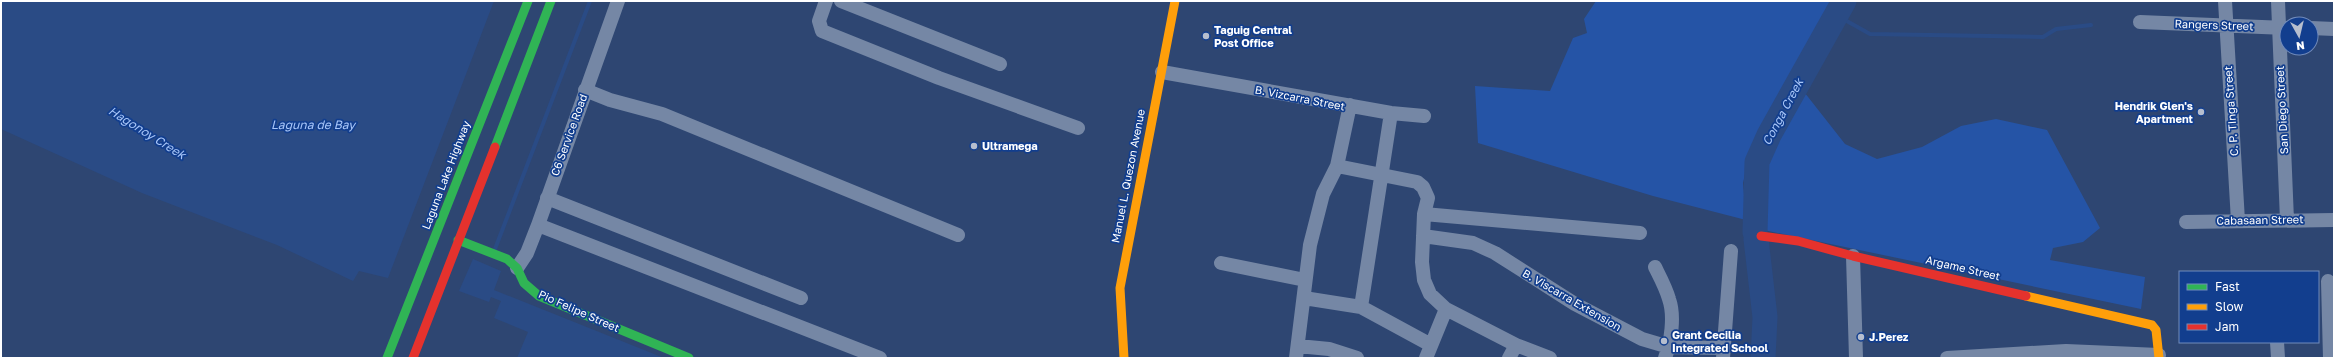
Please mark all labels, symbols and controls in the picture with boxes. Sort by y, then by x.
north arrow [2279,16,2319,56]
street label: Rangers Street [2174,17,2254,32]
place label: Taguig Central Post Office [1214,23,1292,49]
marker: Taguig Central Post Office [1201,31,1211,41]
text: N [2295,39,2306,53]
street label: C. P. TInga Street [2221,66,2240,157]
street label: San Diego Street [2273,66,2290,155]
water label: Conga Creek [1759,75,1807,148]
street label: B. Vizcarra Street [1254,82,1346,113]
street label: C6 Service Road [548,92,589,178]
place label: Hendrik Glen's Apartment [2115,99,2194,125]
water label: Hagonoy Creek [106,103,190,163]
marker: Hendrik Glen's Apartment [2196,107,2206,117]
street label: Manuel L. Quezon Avenue [1108,108,1147,244]
water label: Laguna de Bay [271,117,357,132]
street label: Laguna Lake Highway [419,119,472,231]
place label: Ultramega [982,139,1038,152]
marker: Ultramega [969,141,979,151]
street label: Cabasaan Street [2216,212,2304,227]
street label: Argame Street [1925,253,2002,282]
street label: B. Viscarra Extension [1521,266,1624,333]
legend [2179,271,2319,343]
text: Fast [2215,279,2240,294]
street label: Pio Felipe Street [537,287,622,334]
text: Slow [2215,299,2243,314]
text: Jam [2215,319,2239,334]
place label: Grant Cecilia Integrated School [1672,328,1769,354]
place label: J.Perez [1869,330,1909,343]
marker: J.Perez [1856,332,1866,342]
marker: Grant Cecilia Integrated School [1659,336,1669,346]

